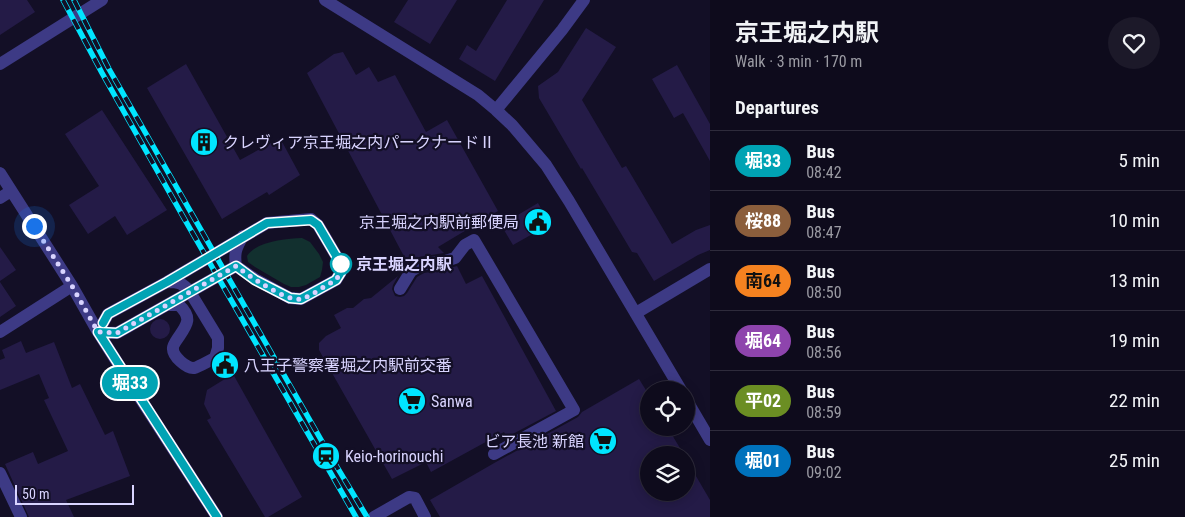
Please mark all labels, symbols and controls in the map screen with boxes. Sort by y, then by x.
button: heart [1108,17,1160,69]
text: 京王堀之内駅 [735,19,879,47]
text: Walk · 3 min · 170 m [735,52,862,71]
text: Departures [735,96,819,119]
building icon: クレヴィア京王堀之内パークナードⅡ [189,127,219,157]
place label: クレヴィア京王堀之内パークナードⅡ [223,133,495,152]
text: Bus [806,140,835,163]
text: 5 min [1118,149,1160,172]
text: 堀33 [745,150,781,171]
text: 08:42 [806,163,842,182]
text: Bus [806,200,835,223]
public building icon: 京王堀之内駅前郵便局 [523,207,553,237]
text: 10 min [1109,209,1160,232]
text: 桜88 [745,210,781,231]
place label: 京王堀之内駅前郵便局 [359,213,519,232]
your location [22,214,47,239]
text: 08:47 [806,223,842,242]
marker: 京王堀之内駅 [330,253,352,275]
place label: 京王堀之内駅 [356,255,452,274]
text: Bus [806,260,835,283]
text: 13 min [1109,269,1160,292]
text: 南64 [745,270,781,291]
text: 08:50 [806,283,842,302]
text: Bus [806,320,835,343]
text: 19 min [1109,329,1160,352]
text: 堀64 [745,330,781,351]
text: 08:56 [806,343,842,362]
public building icon: 八王子警察署堀之内駅前交番 [210,350,240,380]
place label: 八王子警察署堀之内駅前交番 [244,356,452,375]
line badge: 堀33 [101,367,159,399]
text: 堀33 [112,372,148,393]
text: Bus [806,380,835,403]
map controls [640,381,695,501]
button: locate [640,381,695,436]
supermarket icon: Sanwa [397,386,427,416]
text: 22 min [1109,389,1160,412]
text: 平02 [745,390,781,411]
place label: Sanwa [431,392,473,411]
text: 08:59 [806,403,842,422]
supermarket icon: ビア長池 新館 [588,426,618,456]
place label: ビア長池 新館 [484,432,584,451]
text: Bus [806,440,835,463]
station icon: Keio-horinouchi [311,441,341,471]
button: layers [640,446,695,501]
place label: Keio-horinouchi [345,447,443,466]
text: 25 min [1109,449,1160,472]
text: 堀01 [745,450,781,471]
text: 09:02 [806,463,842,482]
scale bar [15,482,134,505]
text: 50 m [22,486,50,502]

